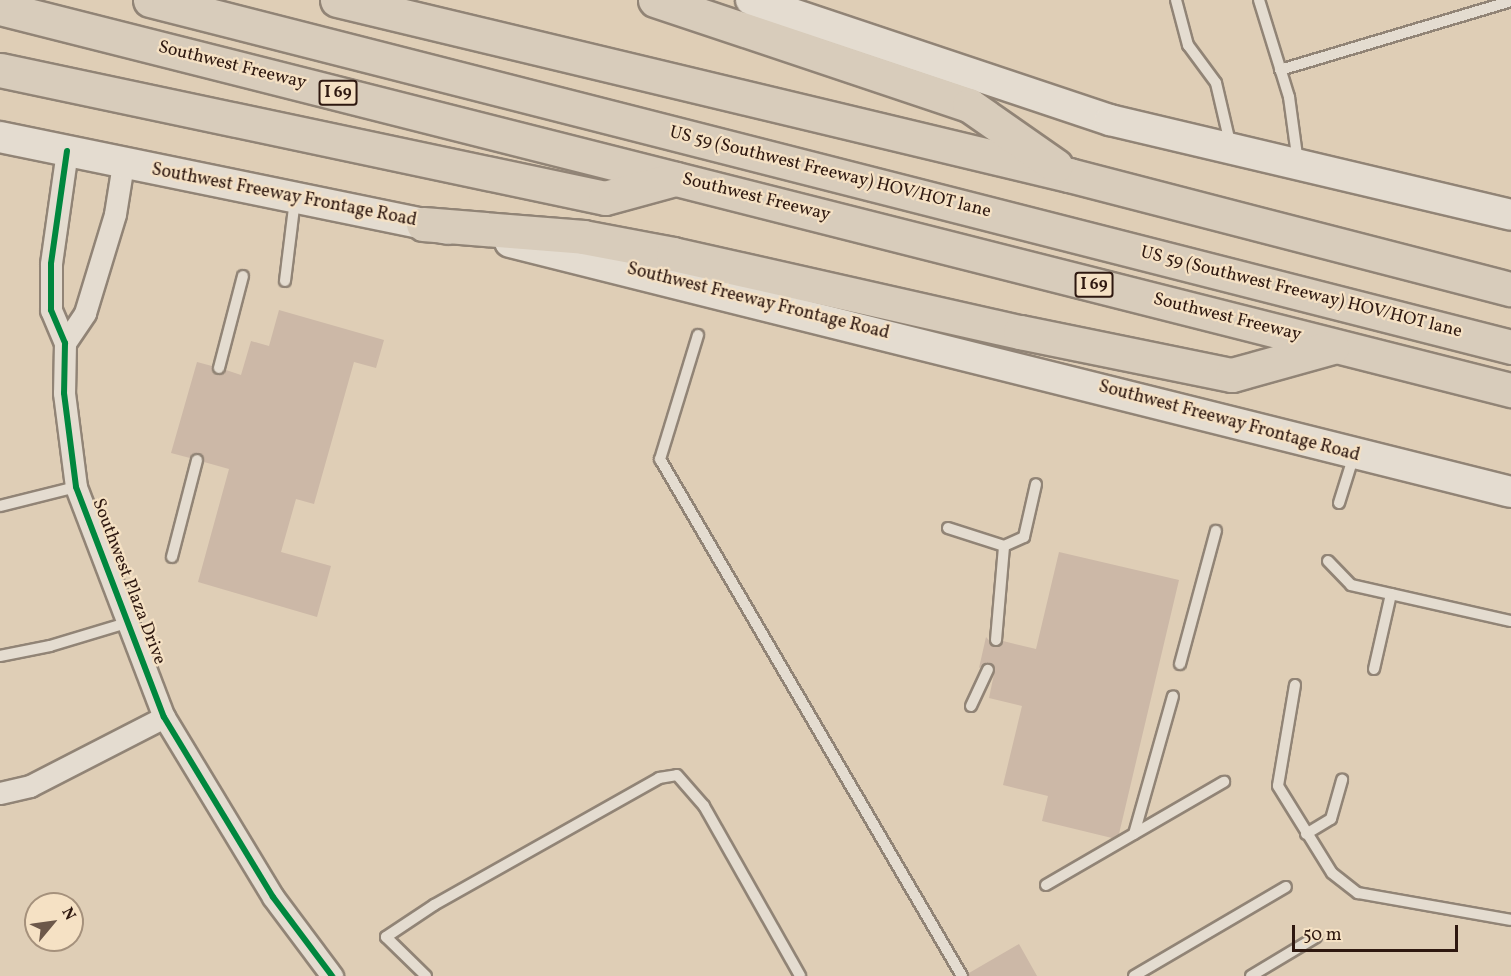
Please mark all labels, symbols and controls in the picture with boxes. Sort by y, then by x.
street label: Southwest Freeway [156,37,308,95]
road number: I 69 [318,80,358,106]
street label: US 59 (Southwest Freeway) HOV/HOT lane [667,122,993,224]
street label: Southwest Freeway Frontage Road [149,160,419,232]
street label: Southwest Freeway [680,169,832,227]
street label: US 59 (Southwest Freeway) HOV/HOT lane [1138,242,1464,344]
street label: Southwest Freeway Frontage Road [624,259,892,345]
road number: I 69 [1074,272,1114,298]
street label: Southwest Freeway [1151,289,1303,347]
street label: Southwest Freeway Frontage Road [1096,377,1362,467]
street label: Southwest Plaza Drive [86,496,170,668]
north arrow [24,892,84,952]
text: N [56,904,80,925]
scale bar [1295,913,1462,951]
text: 50 m [1303,923,1342,948]

